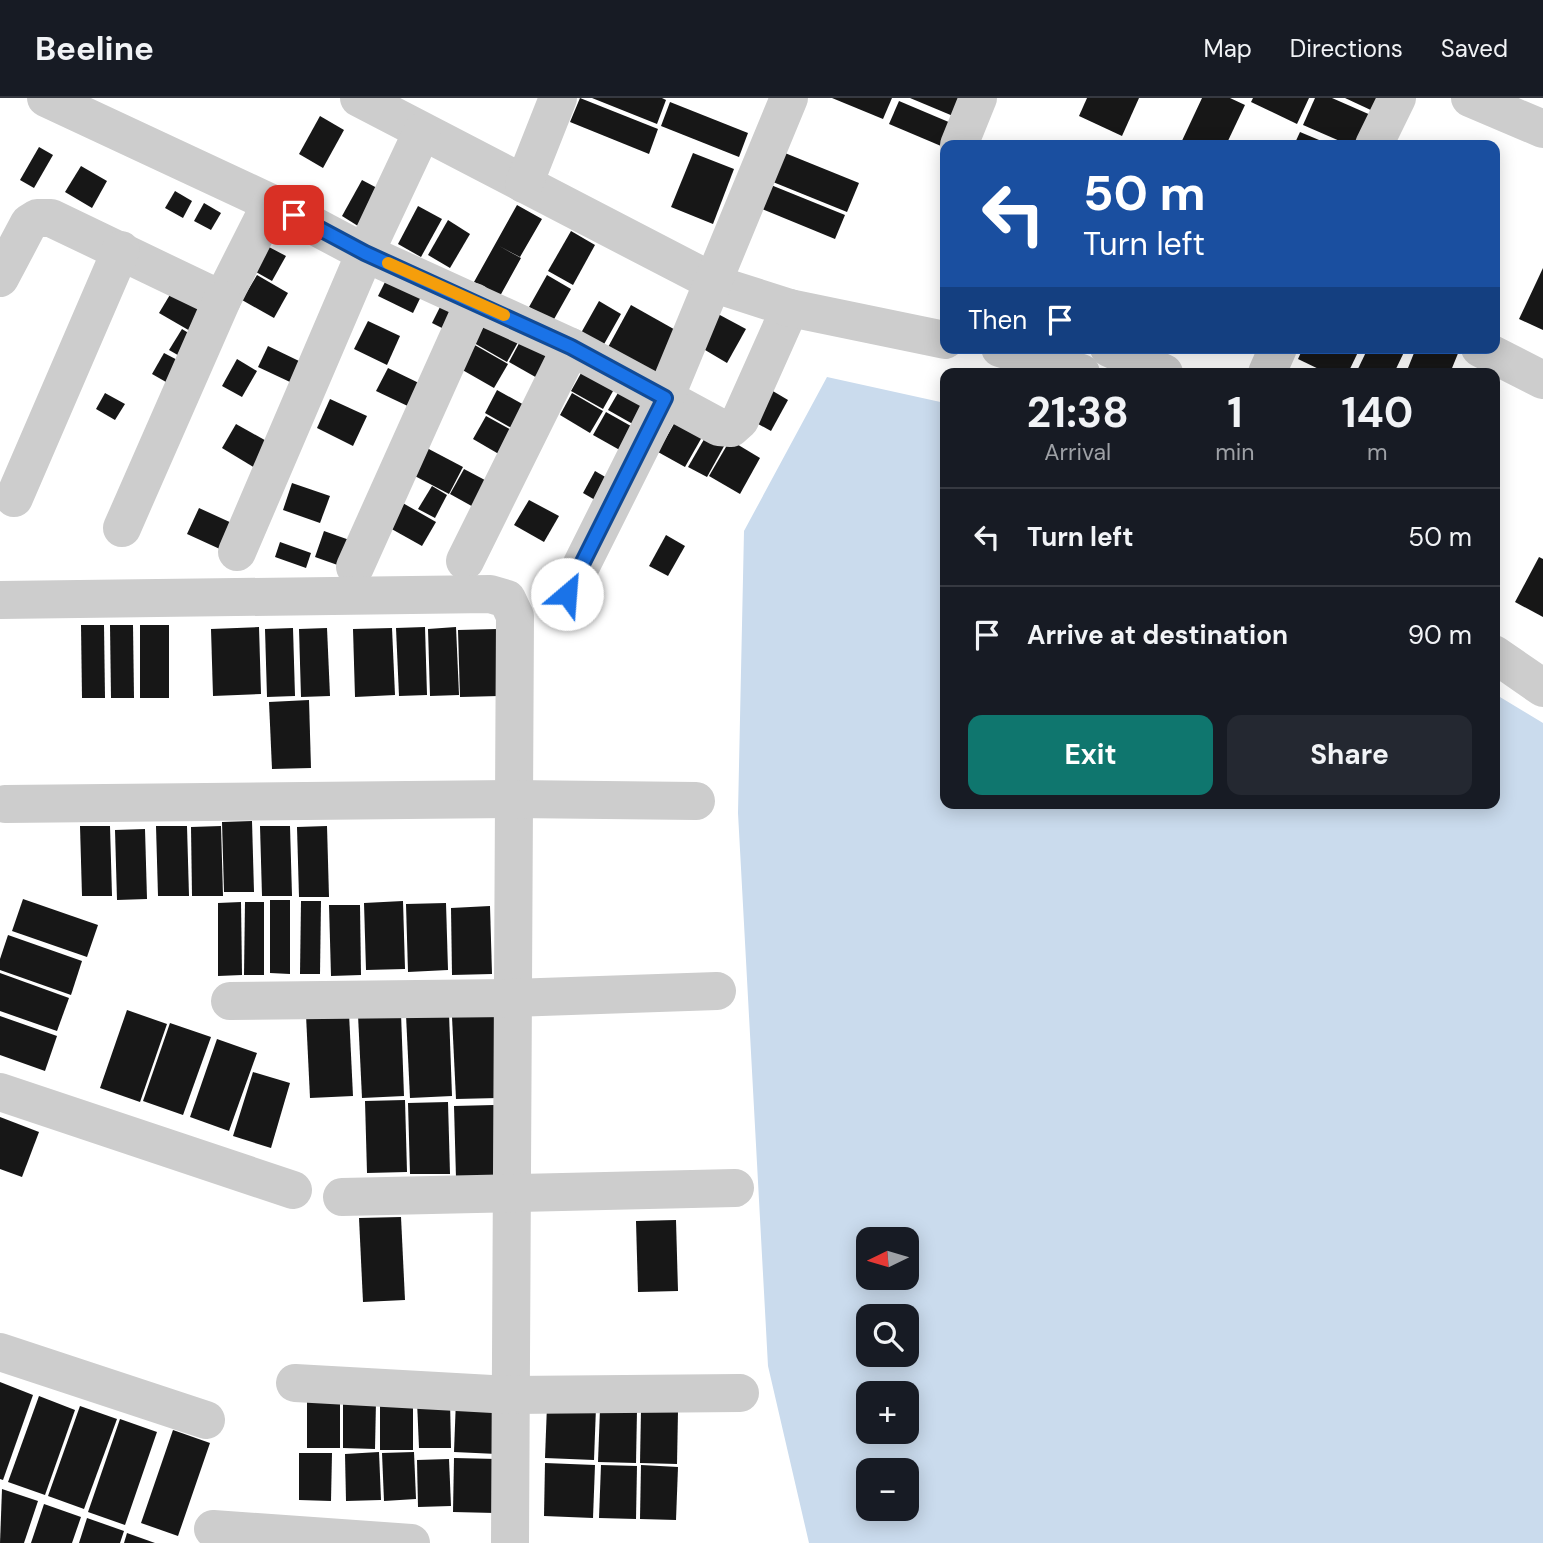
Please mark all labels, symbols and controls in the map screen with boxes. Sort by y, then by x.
text: Beeline [35,27,154,70]
text: Map [1204,33,1252,64]
text: Directions [1290,33,1403,64]
text: Saved [1441,33,1508,64]
text: 50 m [1083,161,1206,225]
icon: left [968,168,1059,259]
pin [264,185,324,245]
icon: arrive [275,196,313,234]
text: Turn left [1083,223,1205,265]
icon: arrive [1041,301,1079,339]
text: Then [968,303,1027,337]
text: 21:38 [1027,385,1129,440]
text: 1 [1227,385,1243,440]
text: 140 [1341,385,1413,440]
text: Arrival [1044,437,1111,467]
text: min [1215,437,1255,467]
text: m [1367,437,1388,467]
icon: left [968,518,1006,556]
text: Turn left [1027,520,1134,554]
text: 50 m [1408,520,1472,554]
position arrow [530,557,604,631]
icon: arrive [968,616,1006,654]
text: Arrive at destination [1027,618,1288,652]
text: 90 m [1408,618,1472,652]
button: Exit [968,715,1213,795]
button: Share [1227,715,1472,795]
north arrow [856,1227,919,1290]
map controls [856,1227,919,1521]
button: search [856,1304,919,1367]
button: + [856,1381,919,1444]
button: − [856,1458,919,1521]

